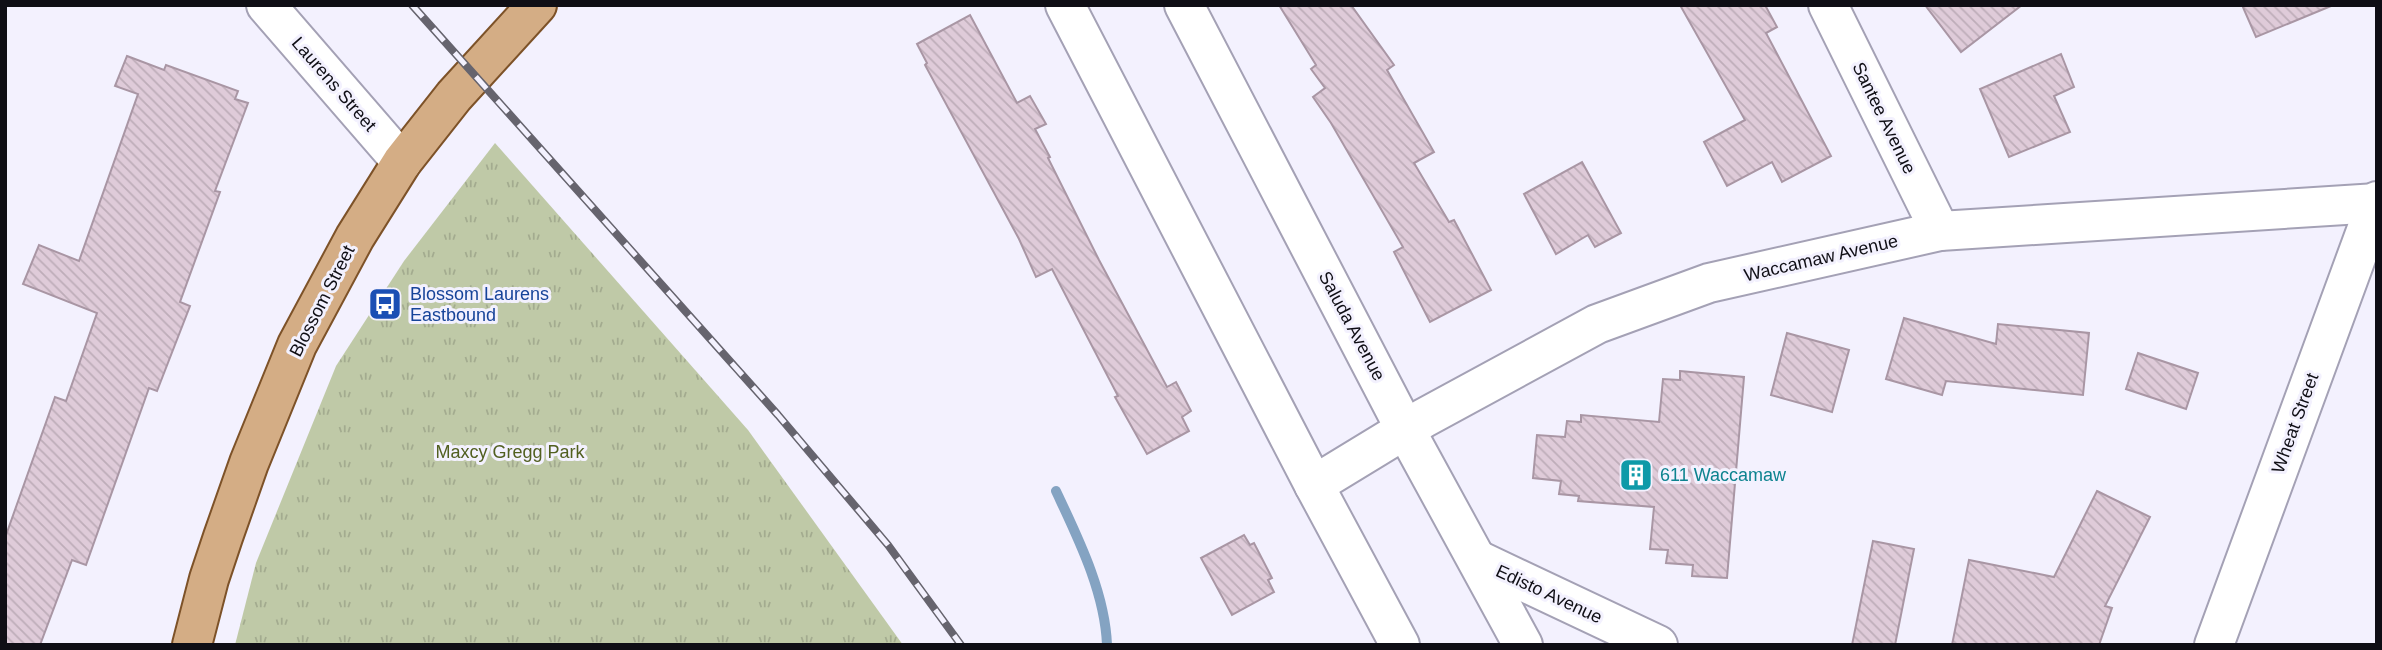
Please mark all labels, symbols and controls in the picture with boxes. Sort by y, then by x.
street label: Laurens Street [288,33,380,135]
street label: Santee Avenue [1848,59,1920,177]
street label: Waccamaw Avenue [1742,231,1900,285]
street label: Blossom Street [285,242,359,360]
street label: Saluda Avenue [1315,268,1389,384]
place label: Blossom Laurens Eastbound [410,284,549,325]
bus stop icon: Blossom Laurens Eastbound [366,285,404,323]
street label: Wheat Street [2268,370,2322,476]
park label: Maxcy Gregg Park [435,442,586,462]
building icon: 611 Waccamaw [1617,456,1655,494]
place label: 611 Waccamaw [1660,465,1787,485]
street label: Edisto Avenue [1493,561,1605,627]

